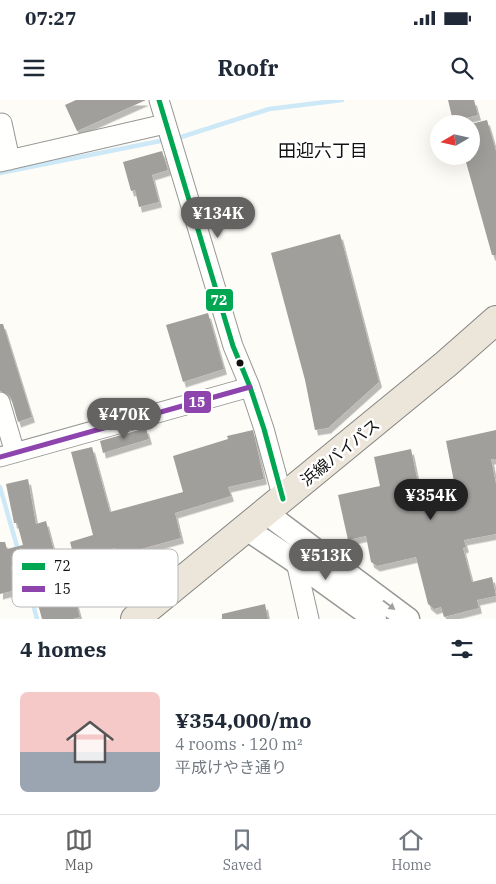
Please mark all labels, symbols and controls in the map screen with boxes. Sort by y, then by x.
text: 07:27 [25,6,76,30]
text: Roofr [218,53,278,82]
icon: menu [20,54,48,82]
icon: search [448,54,476,82]
north arrow [430,115,480,165]
map controls [430,115,480,165]
district label: 田迎六丁目 [278,139,368,162]
pin: ¥134K [183,196,253,239]
text: ¥134K [192,203,244,223]
line badge: 72 [205,288,234,312]
text: 72 [211,291,227,309]
unlabelled marker [235,358,245,368]
line badge: 15 [183,390,212,414]
text: 15 [189,393,205,411]
pin: ¥470K [89,398,159,440]
text: ¥470K [98,404,150,424]
street label: 浜線バイパス [297,414,383,490]
pin: ¥354K [396,478,466,521]
text: ¥354K [405,485,457,505]
pin: ¥513K [291,538,361,581]
text: ¥513K [300,545,352,565]
legend [12,549,178,607]
text: 72 [54,557,71,575]
text: 15 [54,580,71,598]
one-way arrow [382,599,395,610]
text: 4 homes [20,635,106,663]
icon: filters [448,635,476,663]
text: ¥354,000/mo [175,706,311,734]
icon: home [60,712,120,772]
text: 4 rooms · 120 m² [175,734,303,754]
text: 平成けやき通り [175,757,287,777]
tab: Map [65,826,93,874]
tab: Saved [223,826,262,874]
tab: Home [391,826,431,874]

